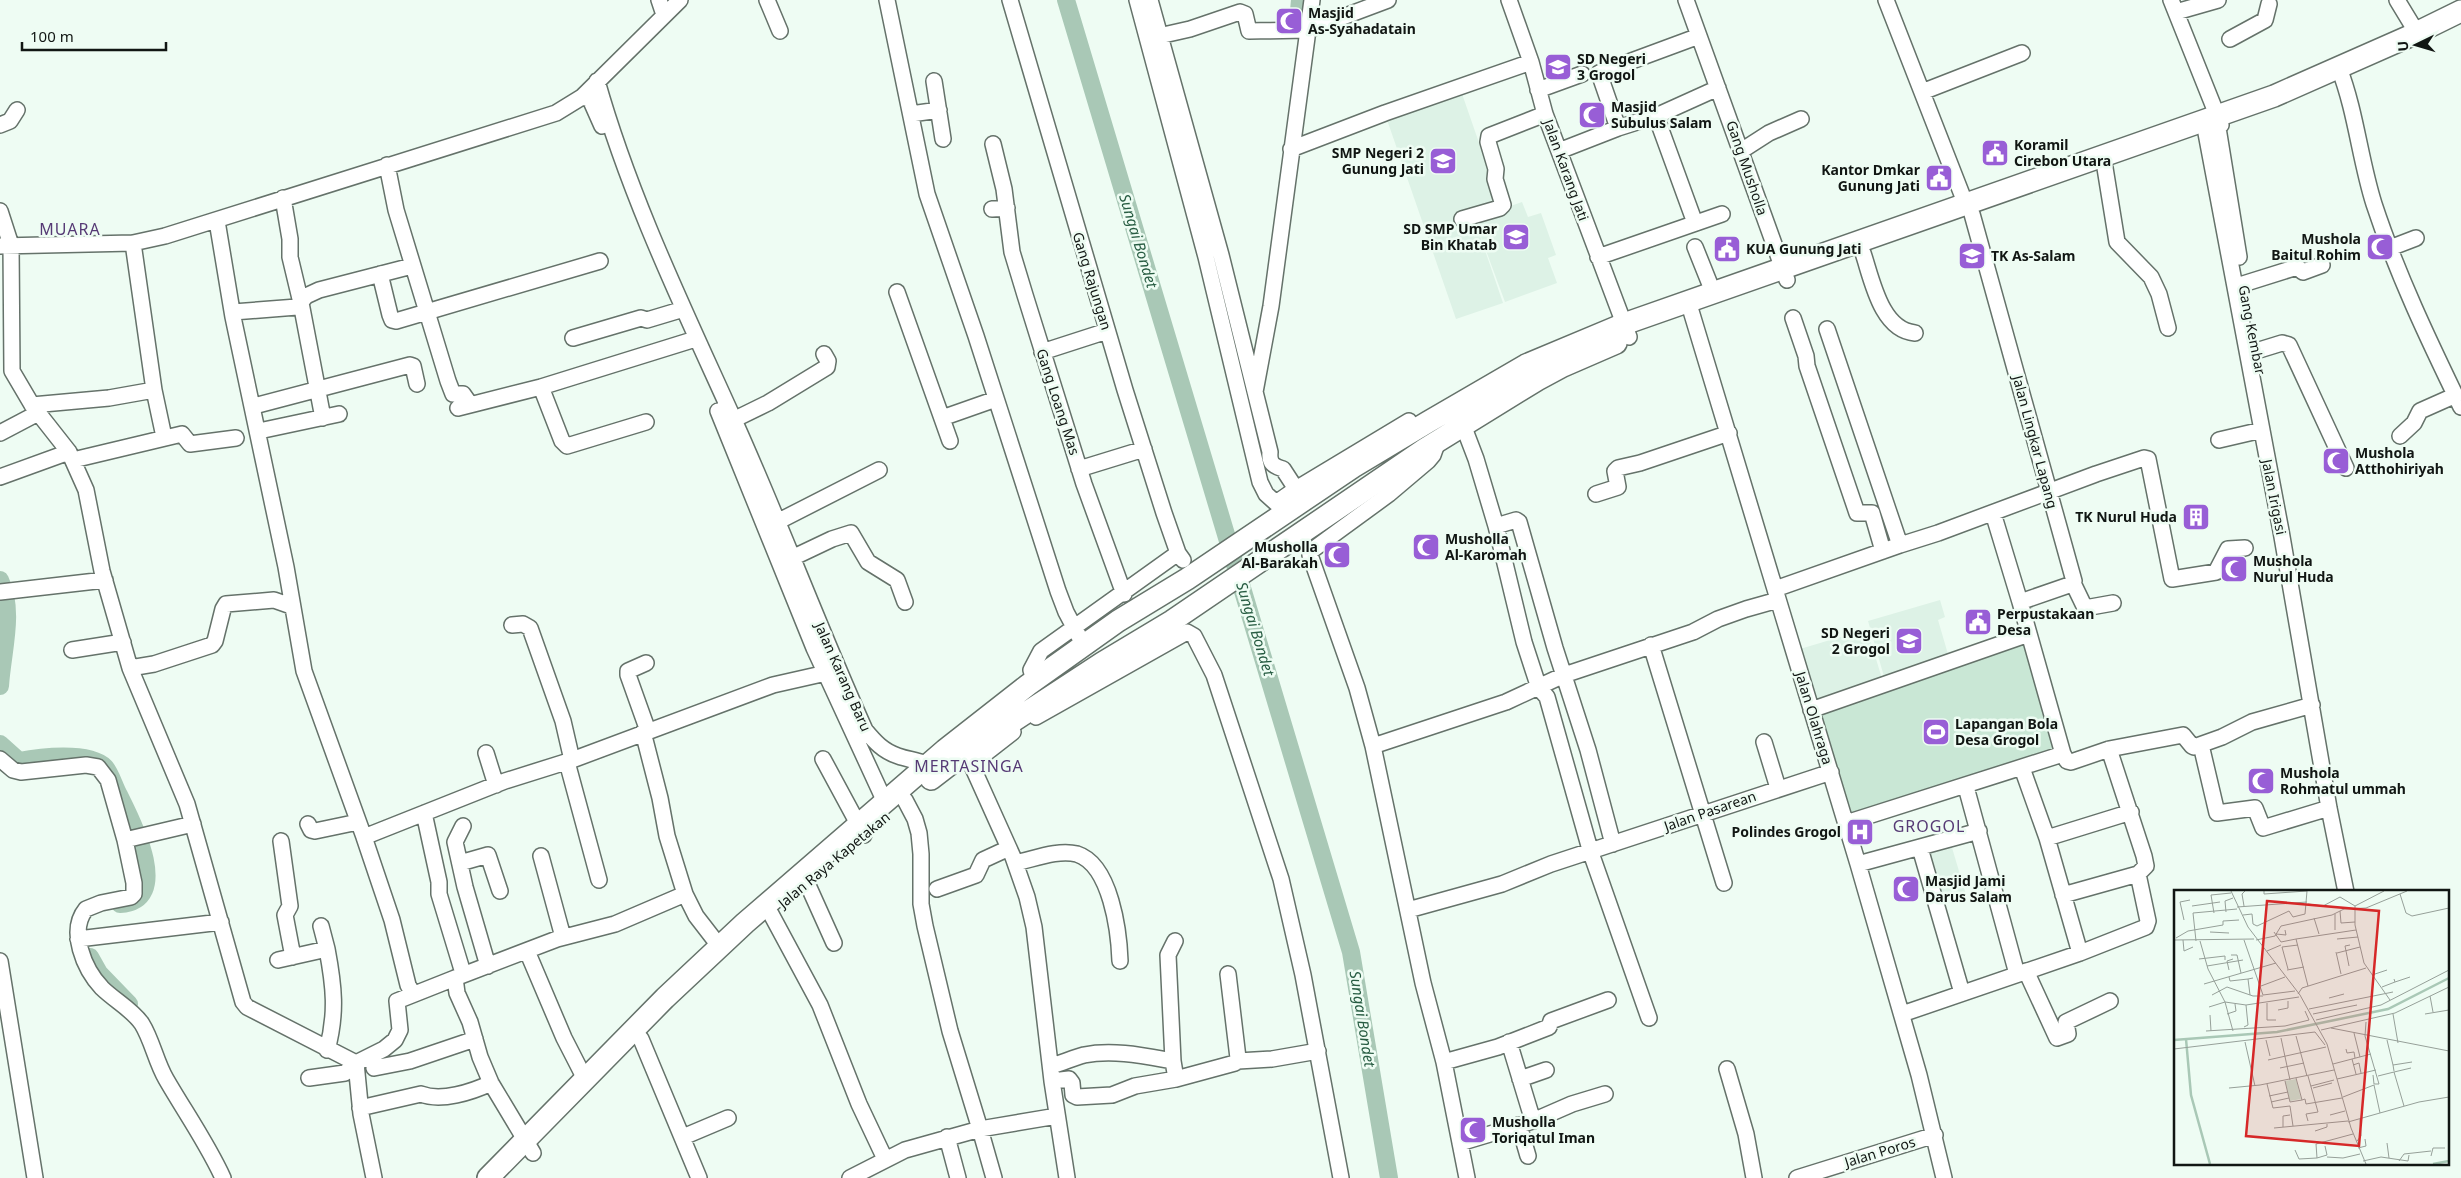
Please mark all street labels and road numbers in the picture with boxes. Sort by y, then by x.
street label: Jalan Karang Jati [1539,115,1594,223]
street label: Gang Musholla [1722,118,1773,218]
street label: Gang Rajungan [1069,230,1116,332]
street label: Gang Kembar [2234,283,2271,377]
street label: Gang Loang Mas [1032,346,1085,458]
street label: Jalan Lingkar Lapang [2008,371,2062,511]
street label: Jalan Irigasi [2257,456,2291,536]
street label: Jalan Karang Baru [810,617,876,734]
street label: Jalan Olahraga [1791,667,1838,767]
street label: Jalan Pasarean [1659,786,1758,836]
street label: Jalan Raya Kapetakan [772,807,894,913]
street label: Jalan Poros [1840,1132,1918,1172]

